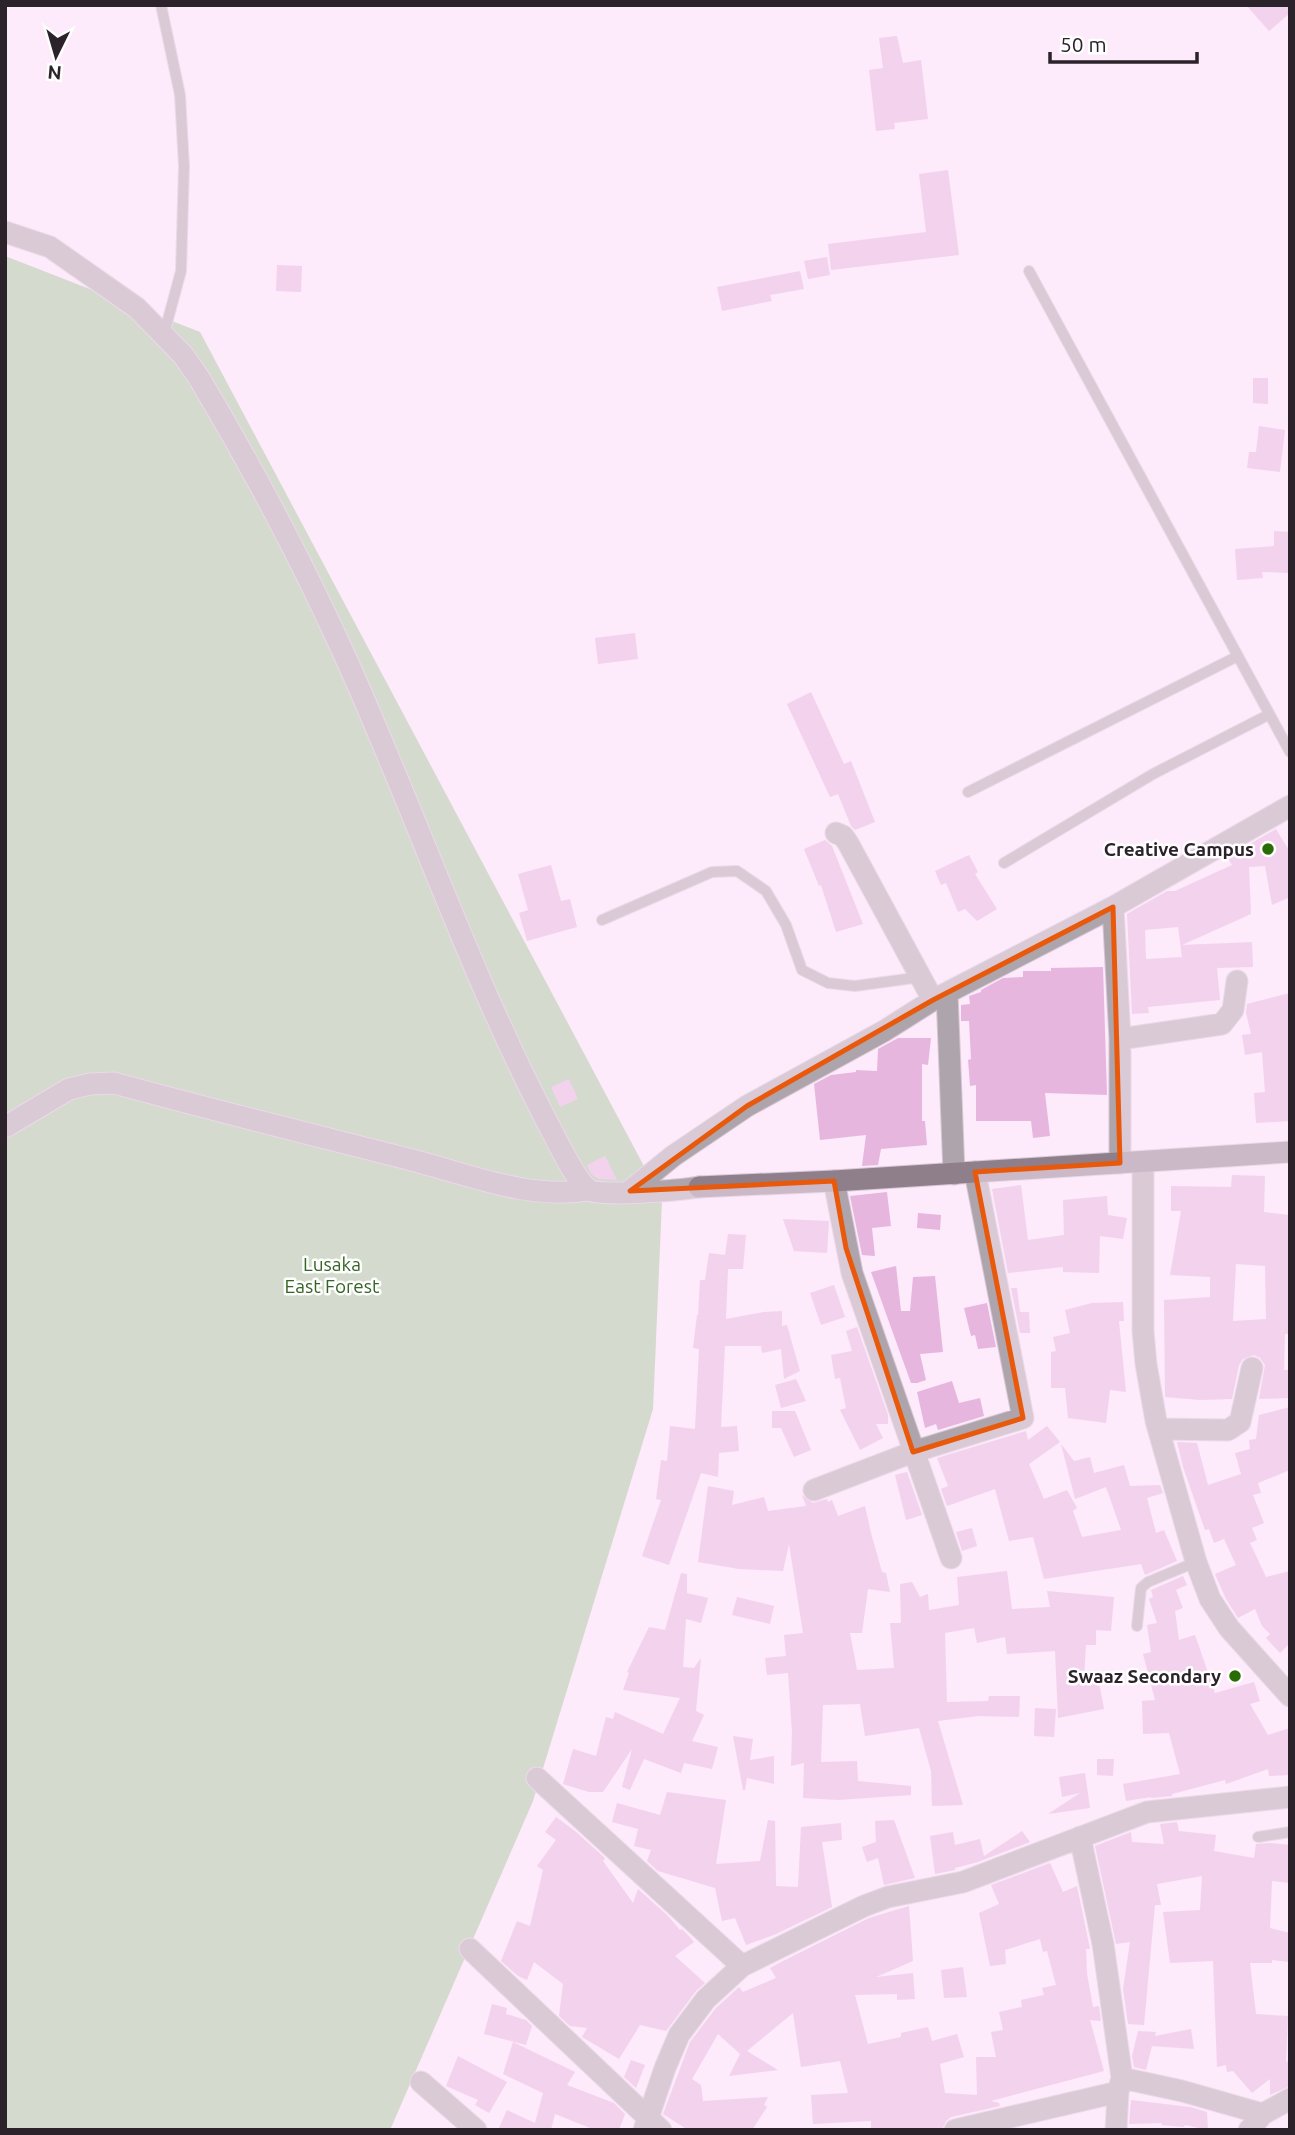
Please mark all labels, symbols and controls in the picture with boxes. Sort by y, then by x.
north arrow [21,21,91,91]
scale bar [1050,21,1197,65]
text: 50 m [1060,32,1107,56]
text: N [46,61,63,85]
place label: Creative Campus [1104,838,1254,860]
marker: Creative Campus [1260,841,1276,857]
park label: Lusaka East Forest [285,1253,380,1297]
place label: Swaaz Secondary [1068,1665,1221,1687]
marker: Swaaz Secondary [1227,1668,1243,1684]

